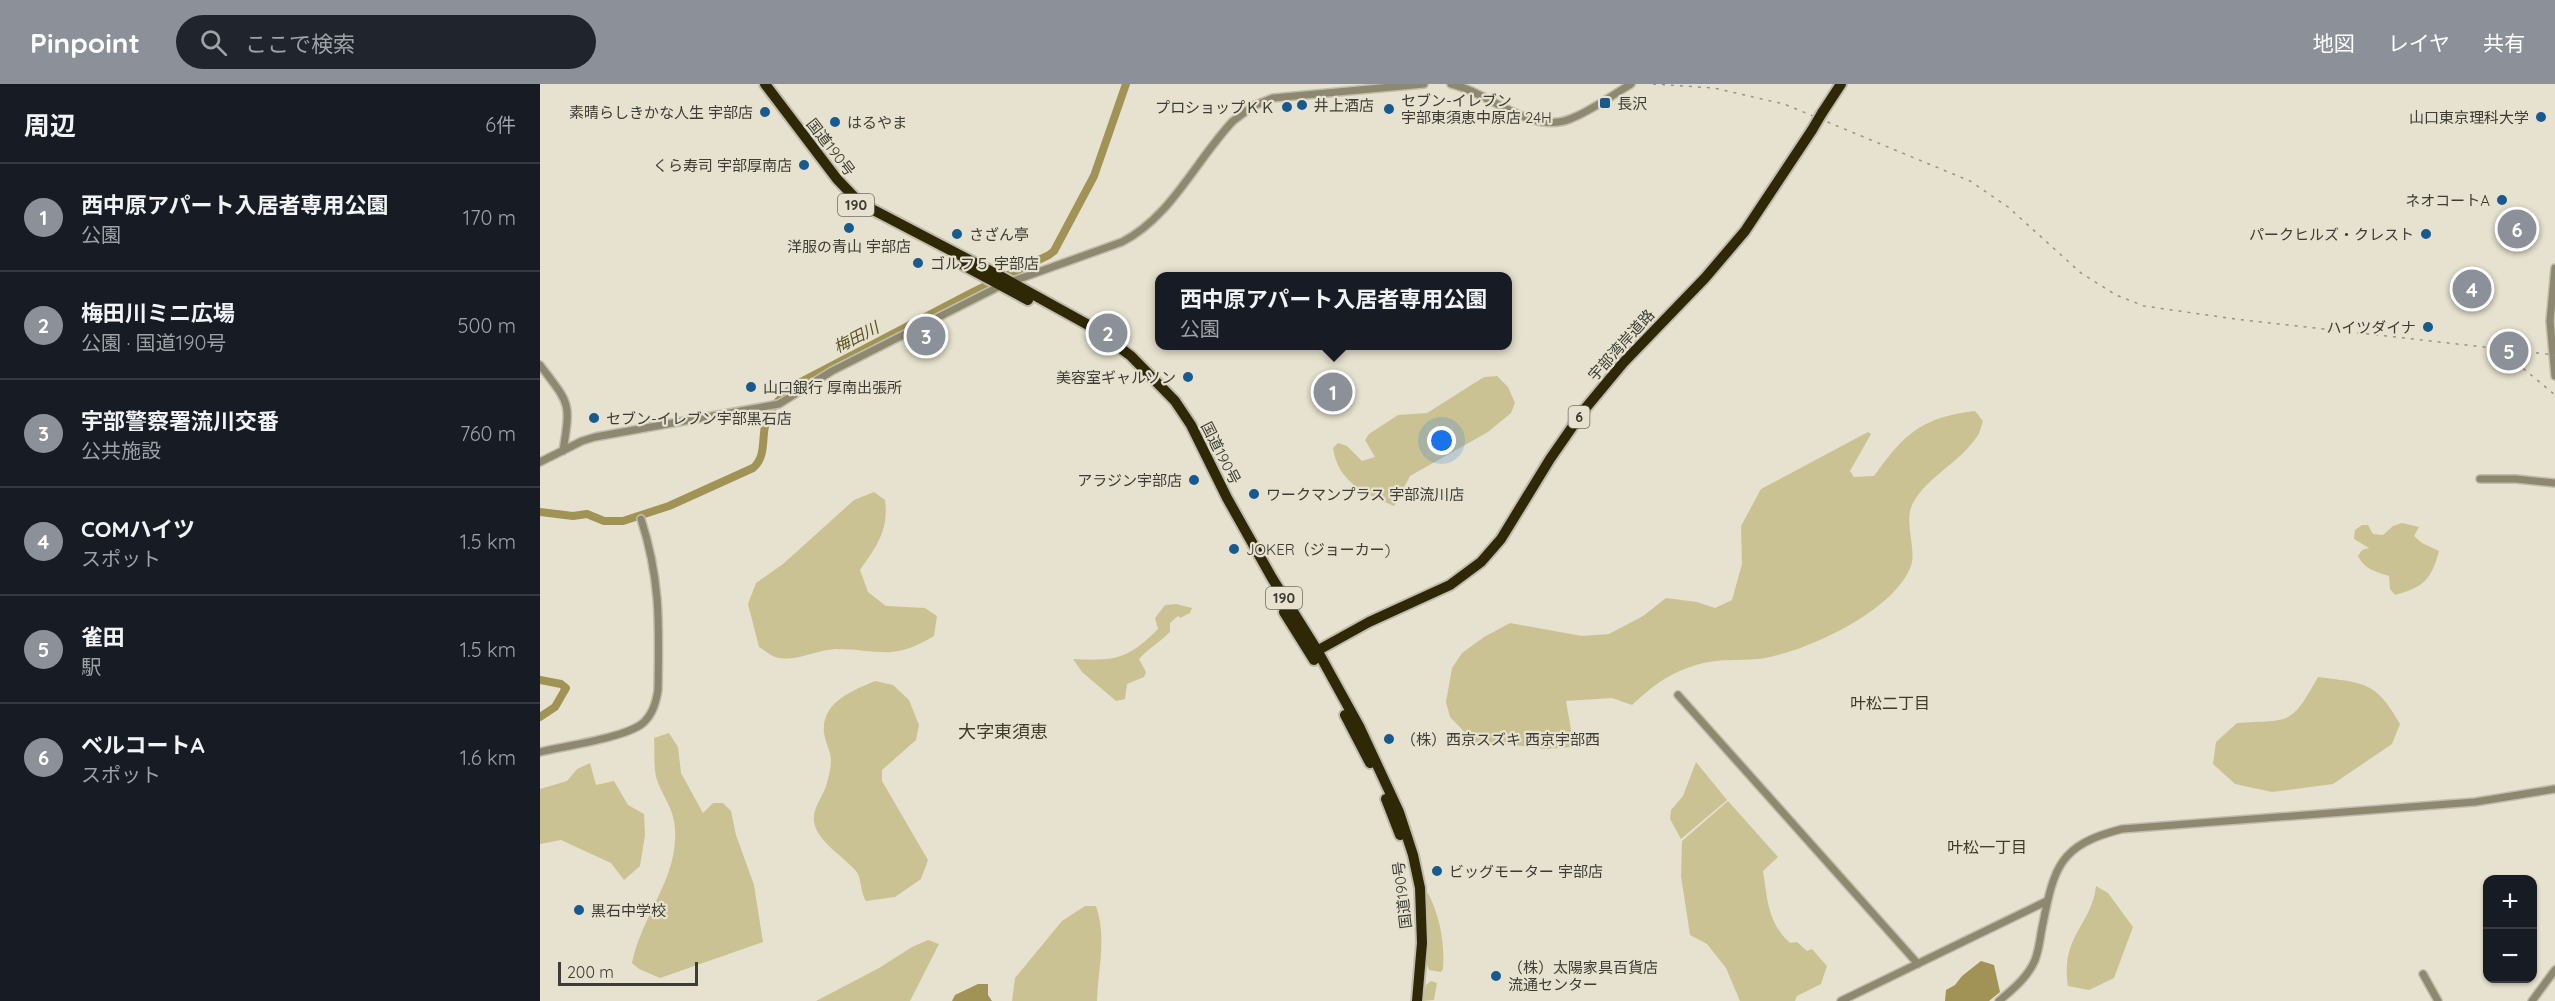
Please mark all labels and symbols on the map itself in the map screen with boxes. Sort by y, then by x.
place label: セブン-イレブン 宇部東須恵中原店 24H [1401,91,1552,127]
place label: 長沢 [1617,94,1647,113]
place label: 井上酒店 [1314,96,1374,115]
marker: 長沢 [1598,96,1612,110]
place label: プロショップＫＫ [1155,98,1275,117]
marker: 井上酒店 [1295,98,1309,112]
marker: プロショップＫＫ [1280,100,1294,114]
marker: セブン-イレブン 宇部東須恵中原店 24H [1382,102,1396,116]
place label: 素晴らしきかな人生 宇部店 [569,103,753,122]
marker: 素晴らしきかな人生 宇部店 [758,105,772,119]
place label: 山口東京理科大学 [2409,108,2529,127]
marker: 山口東京理科大学 [2534,110,2548,124]
place label: はるやま [847,113,907,132]
street label: 国道190号 [803,114,859,180]
marker: はるやま [828,115,842,129]
place label: くら寿司 宇部厚南店 [653,156,792,175]
marker: くら寿司 宇部厚南店 [797,158,811,172]
place label: ネオコートA [2405,191,2490,210]
marker: ネオコートA [2495,193,2509,207]
road number: 190 [838,194,874,216]
pin: 6 [2498,206,2536,252]
marker: 洋服の青山 宇部店 [842,221,856,235]
place label: さざん亭 [969,225,1029,244]
place label: パークヒルズ・クレスト [2249,225,2414,244]
marker: さざん亭 [950,227,964,241]
marker: パークヒルズ・クレスト [2419,227,2433,241]
place label: 洋服の青山 宇部店 [787,237,911,256]
place label: ゴルフ５ 宇部店 [930,254,1039,273]
marker: ゴルフ５ 宇部店 [911,256,925,270]
pin: 4 [2452,266,2492,312]
street label: 宇部湾岸道路 [1584,305,1658,385]
pin: 2 [1088,310,1128,356]
pin: 3 [906,314,946,358]
water label: 梅田川 [830,316,884,357]
place label: ハイツダイナ [2327,318,2416,337]
marker: ハイツダイナ [2421,320,2435,334]
pin: 5 [2490,328,2528,374]
place label: 美容室ギャルソン [1056,368,1176,387]
marker: 美容室ギャルソン [1181,370,1195,384]
pin: 1 [1314,370,1352,414]
place label: 山口銀行 厚南出張所 [763,378,902,397]
marker: 山口銀行 厚南出張所 [744,380,758,394]
road number: 6 [1568,406,1590,428]
place label: セブン-イレブン宇部黒石店 [606,409,792,428]
marker: セブン-イレブン宇部黒石店 [587,411,601,425]
street label: 国道190号 [1197,418,1245,488]
your location [1427,426,1456,455]
place label: アラジン宇部店 [1077,471,1182,490]
marker: アラジン宇部店 [1187,473,1201,487]
place label: ワークマンプラス 宇部流川店 [1266,485,1464,504]
marker: ワークマンプラス 宇部流川店 [1247,487,1261,501]
place label: JOKER（ジョーカー) [1246,540,1390,559]
marker: JOKER（ジョーカー) [1227,542,1241,556]
road number: 190 [1266,587,1302,609]
district label: 叶松二丁目 [1850,693,1930,713]
district label: 大字東須恵 [958,720,1048,743]
place label: （株）西京スズキ 西京宇部西 [1401,730,1600,749]
marker: （株）西京スズキ 西京宇部西 [1382,732,1396,746]
district label: 叶松一丁目 [1947,837,2027,857]
street label: 国道190号 [1388,860,1416,930]
place label: ビッグモーター 宇部店 [1449,862,1603,881]
marker: ビッグモーター 宇部店 [1430,864,1444,878]
place label: 黒石中学校 [591,901,666,920]
marker: 黒石中学校 [572,903,586,917]
place label: （株）太陽家具百貨店 流通センター [1508,958,1658,994]
scale bar [558,959,698,986]
marker: （株）太陽家具百貨店 流通センター [1489,969,1503,983]

